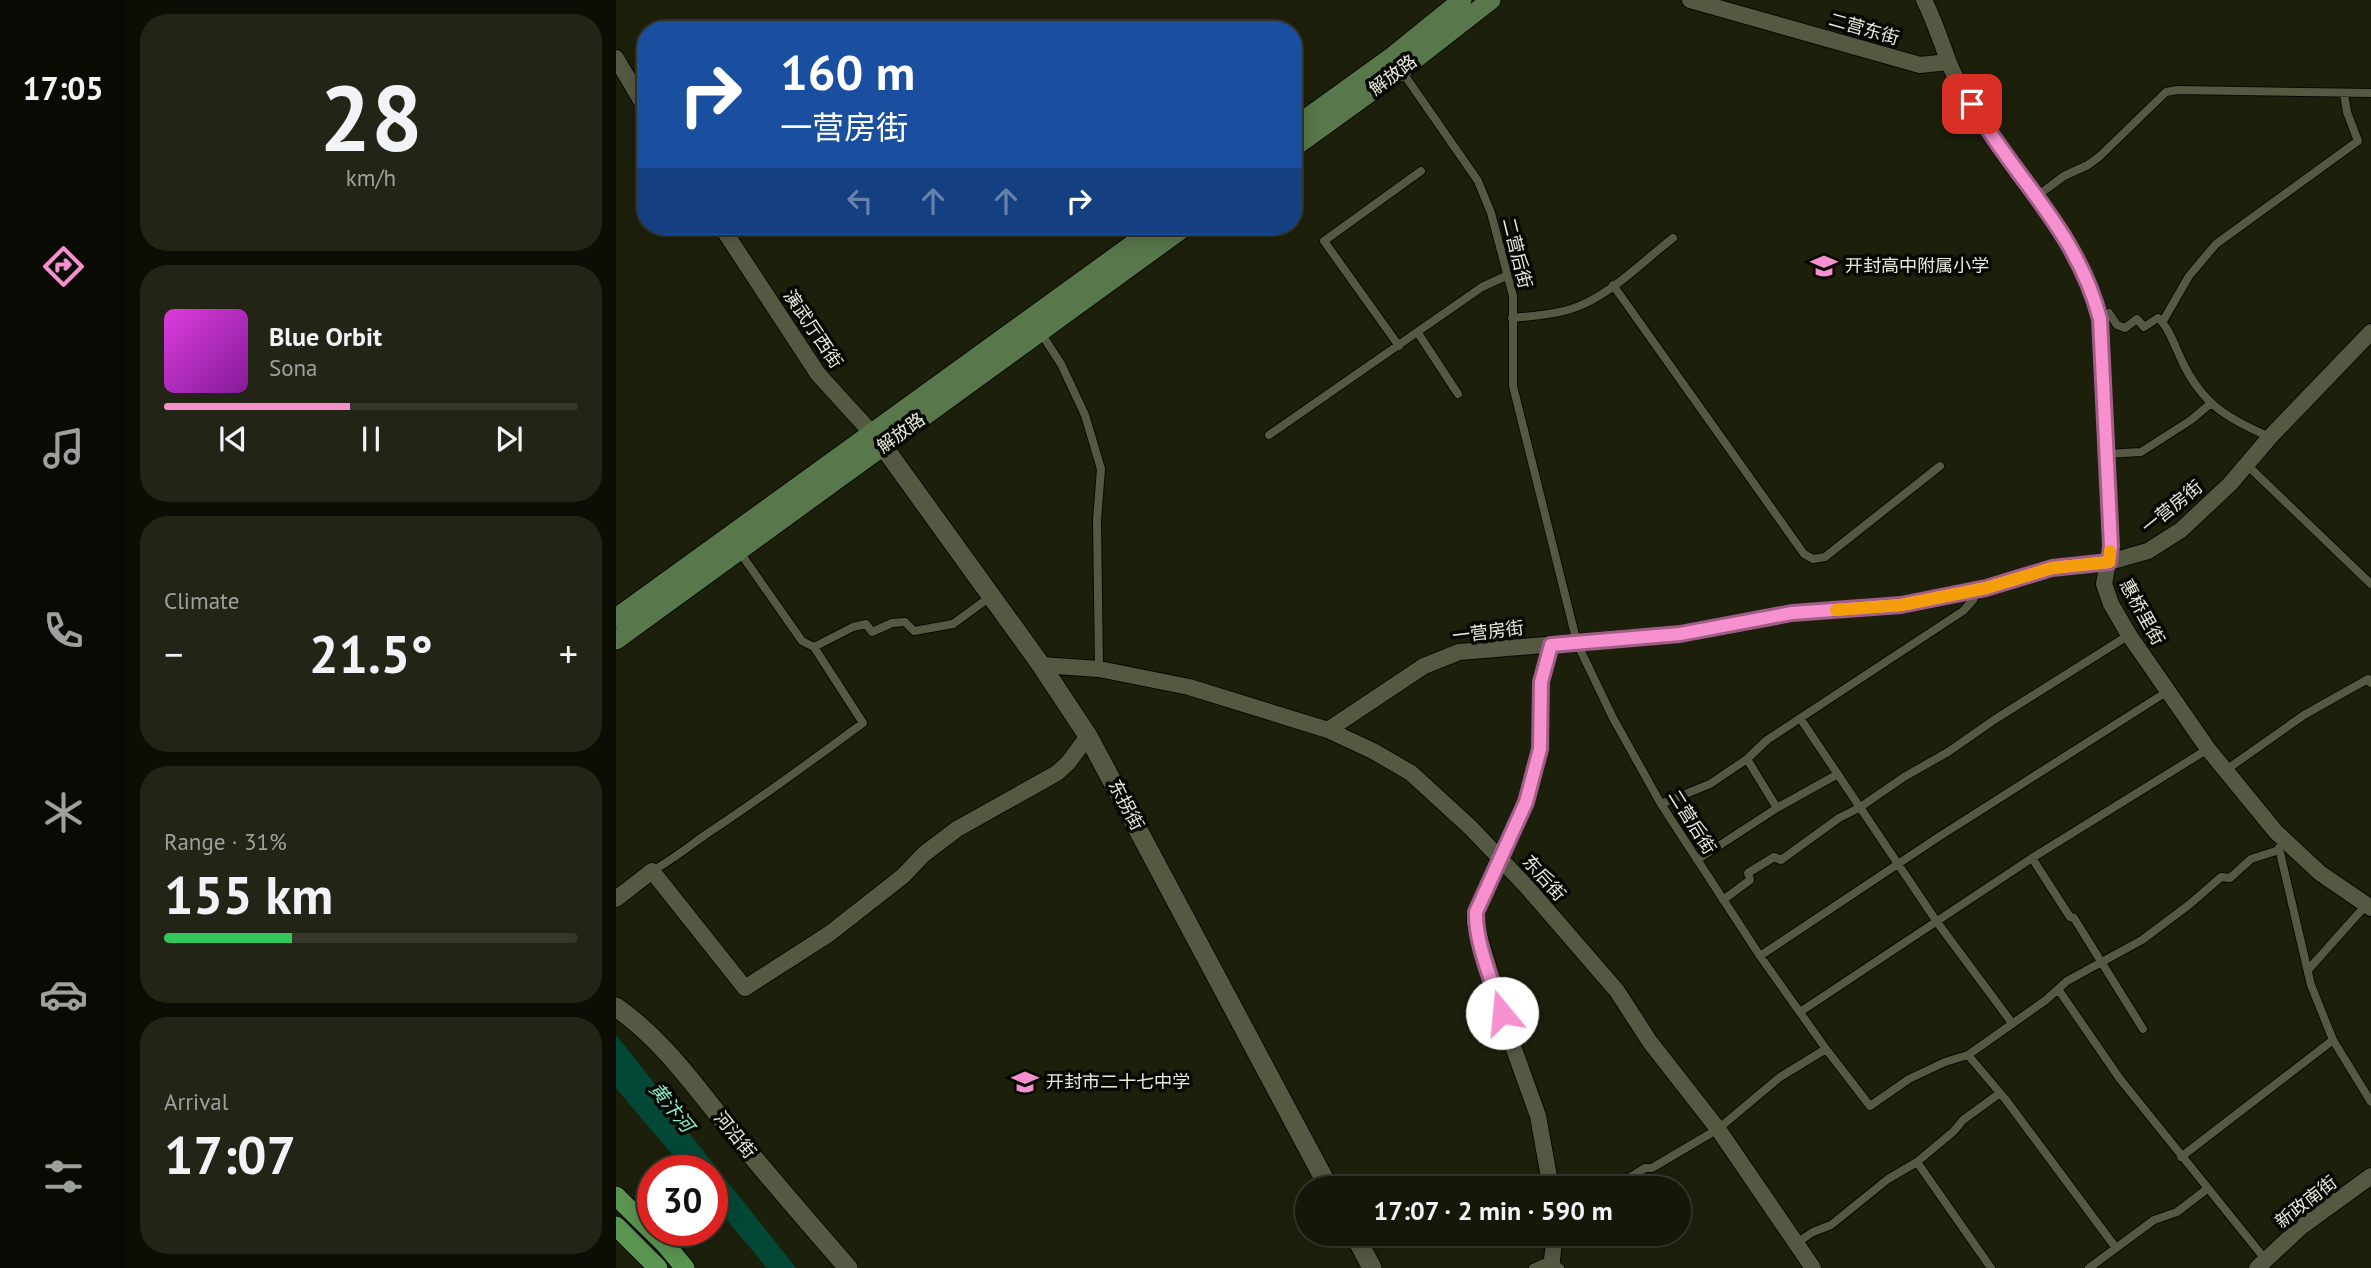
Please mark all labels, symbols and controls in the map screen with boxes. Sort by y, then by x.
street label: 二营东街 [1826,8,1902,49]
text: 160 m [780,40,915,104]
icon: right [665,49,756,140]
street label: 解放路 [1364,49,1421,100]
text: 28 [319,58,423,176]
text: 17:05 [22,67,104,109]
pin [1942,74,2002,134]
icon: arrive [1953,85,1991,123]
text: 一营房街 [780,106,908,148]
text: km/h [346,163,396,192]
icon: left [841,182,879,220]
icon: ahead [914,182,952,220]
icon: ahead [987,182,1025,220]
icon: right [1060,182,1098,220]
street label: 二营后街 [1498,215,1537,291]
icon: directions [39,242,88,291]
school or university icon: 开封高中附属小学 [1809,251,1839,281]
place label: 开封高中附属小学 [1845,254,1989,277]
street label: 演武厅西街 [779,285,848,372]
text: Blue Orbit [269,320,382,353]
text: Sona [269,353,318,382]
street label: 解放路 [872,407,929,458]
icon: previous [214,420,252,458]
icon: pause [352,420,390,458]
icon: next [490,420,528,458]
icon: music [39,424,88,473]
street label: 一营房街 [2136,475,2207,538]
street label: 惠桥里街 [2115,575,2170,649]
text: Climate [164,586,239,615]
icon: phone [39,606,88,655]
street label: 一营房街 [1451,616,1525,647]
text: 21.5° [309,620,433,687]
text: − [164,629,183,678]
text: + [559,629,578,678]
street label: 东拐街 [1104,776,1149,834]
street label: 二营后街 [1664,785,1721,858]
icon: climate [39,788,88,837]
text: Range · 31% [164,827,287,856]
street label: 东后街 [1518,850,1571,905]
text: 155 km [164,861,333,928]
icon: car [39,970,88,1019]
position arrow [1465,976,1539,1050]
school or university icon: 开封市二十七中学 [1010,1067,1040,1097]
place label: 开封市二十七中学 [1046,1070,1190,1093]
water label: 黄汴河 [645,1077,702,1140]
text: Arrival [164,1087,228,1116]
street label: 河沿街 [709,1106,761,1163]
text: 17:07 [164,1121,296,1188]
icon: filters [39,1152,88,1201]
speed limit sign: 30 [637,1155,728,1246]
street label: 新政南街 [2270,1170,2341,1233]
text: 17:07 · 2 min · 590 m [1373,1194,1613,1227]

